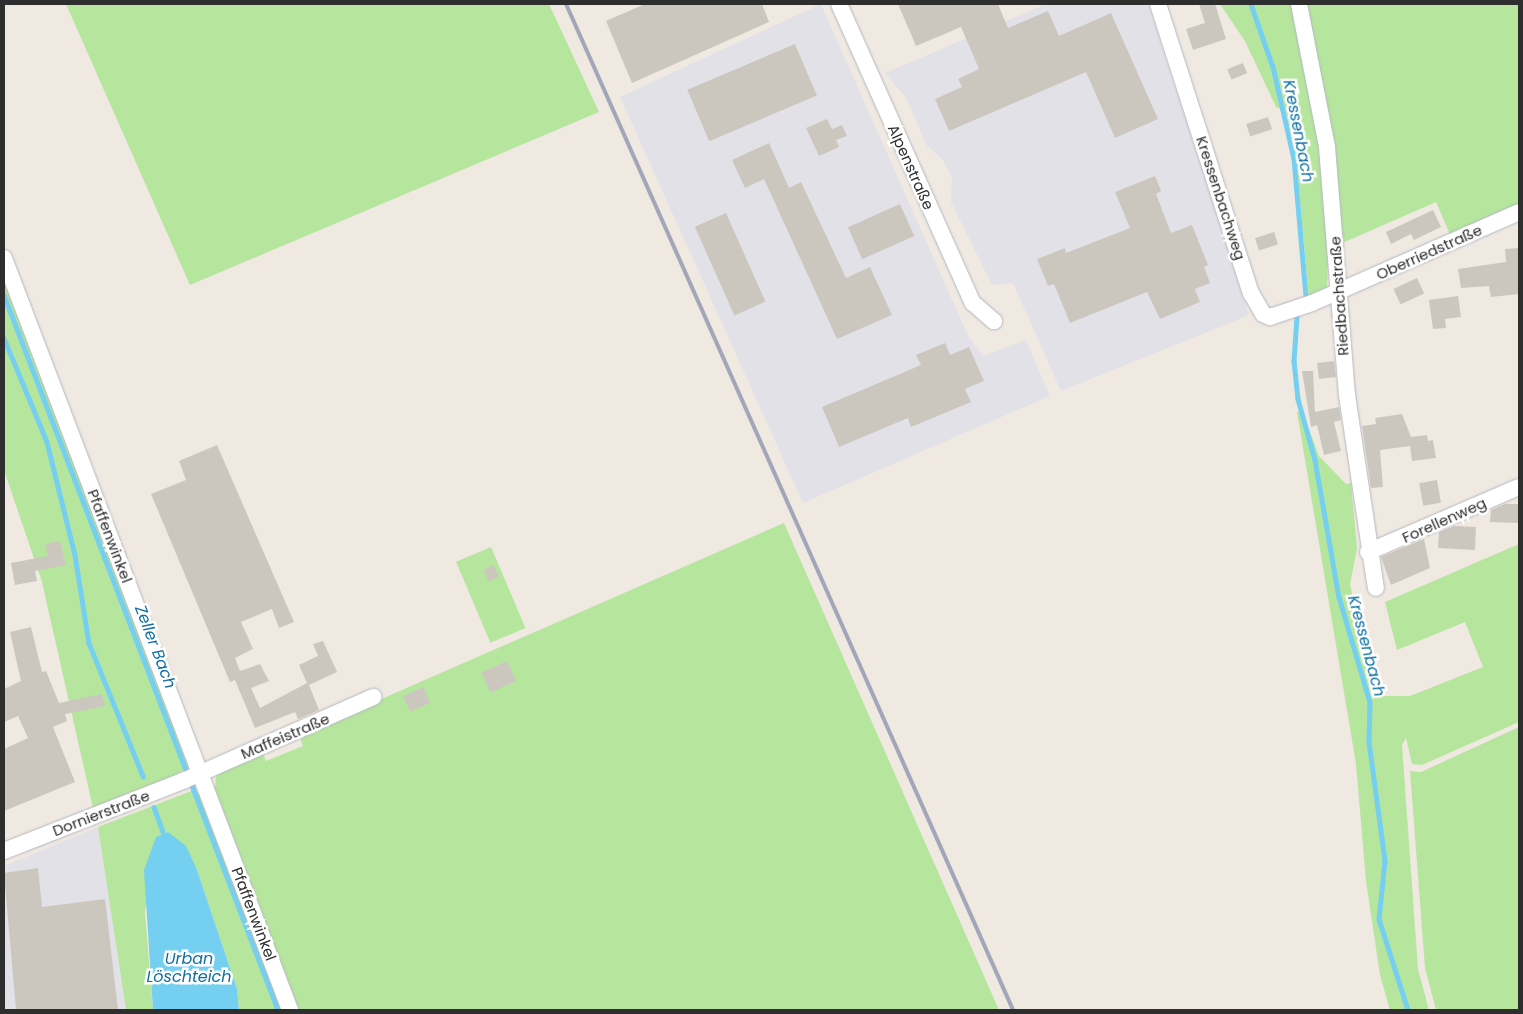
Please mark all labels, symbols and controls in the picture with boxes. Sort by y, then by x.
water label: Kressenbach [1279,78,1317,184]
street label: Alpenstraße [884,122,938,212]
street label: Kressenbachweg [1192,134,1250,262]
street label: Oberriedstraße [1373,221,1485,283]
street label: Riedbachstraße [1326,236,1352,356]
street label: Pfaffenwinkel [84,487,136,585]
street label: Forellenweg [1399,493,1489,547]
water label: Kressenbach [1343,593,1389,699]
water label: Zeller Bach [130,603,180,691]
street label: Maffeistraße [238,709,332,763]
street label: Dornierstraße [50,786,152,840]
street label: Pfaffenwinkel [228,865,280,963]
water label: Urban Löschteich [146,949,232,987]

